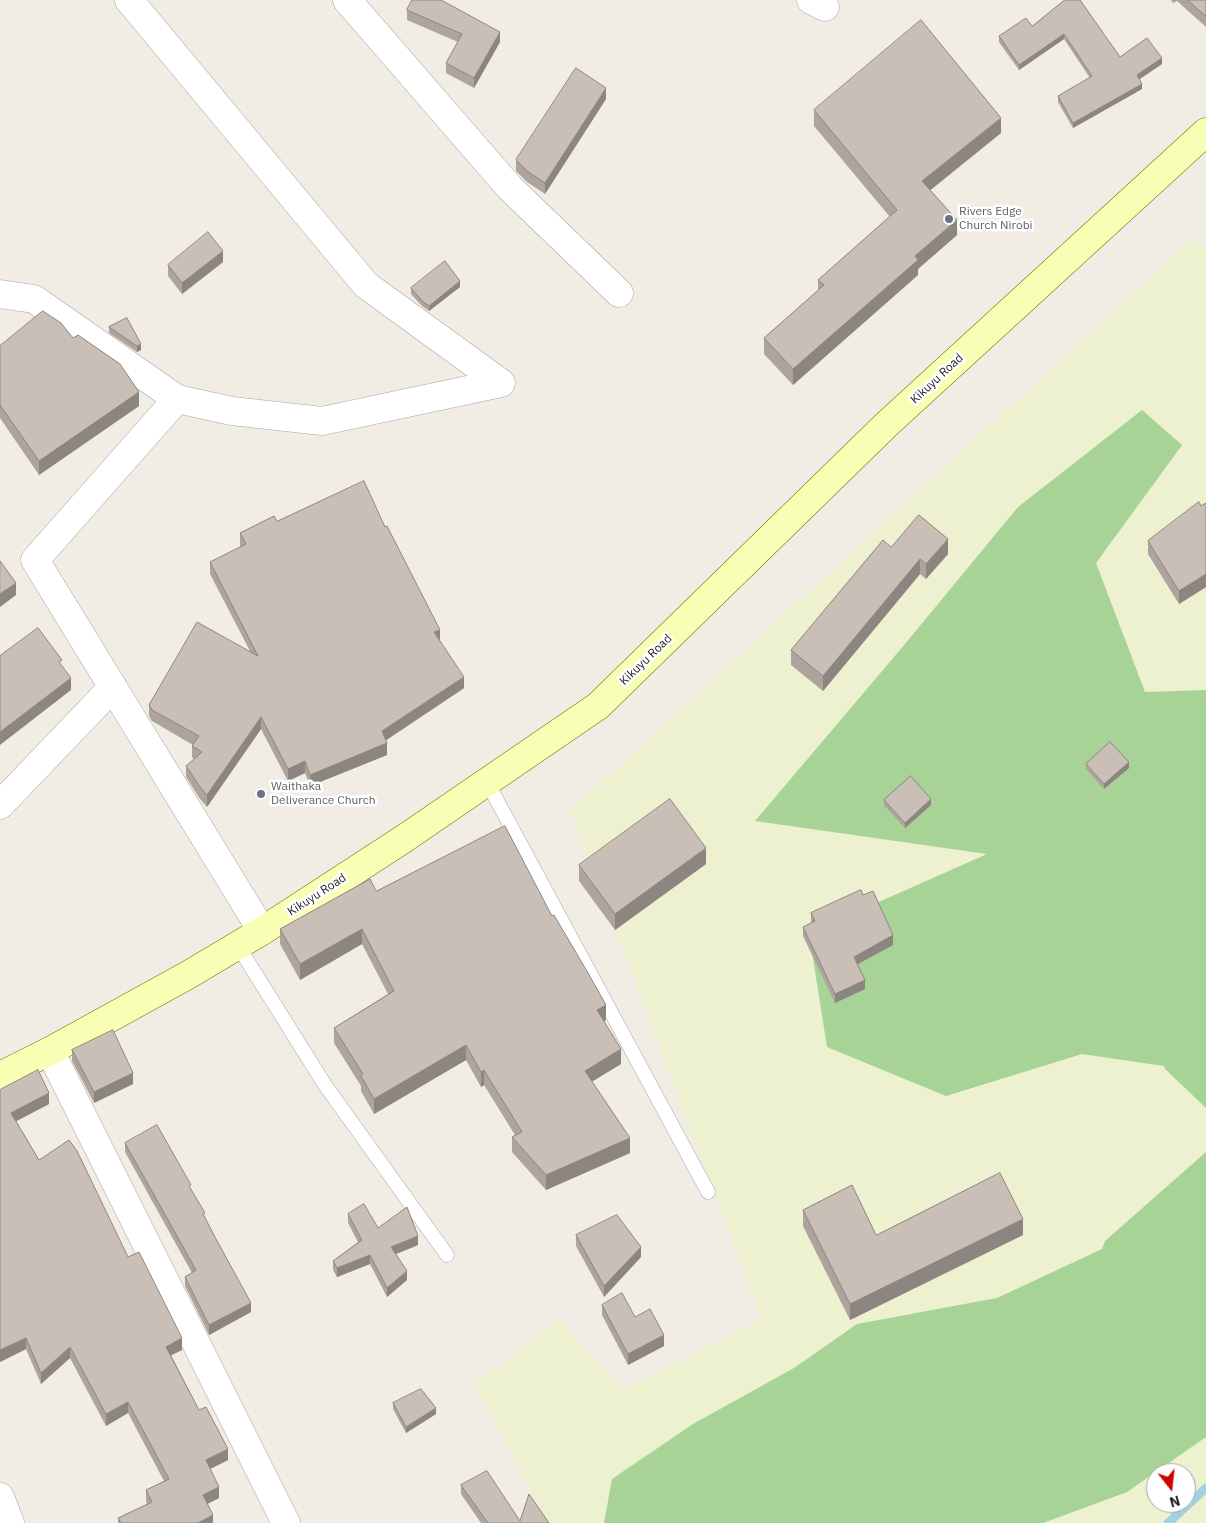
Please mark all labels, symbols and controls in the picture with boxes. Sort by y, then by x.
place label: Rivers Edge Church Nirobi [959,205,1033,233]
marker: Rivers Edge Church Nirobi [943,213,955,225]
street label: Kikuyu Road [908,351,966,407]
street label: Kikuyu Road [617,632,675,688]
place label: Waithaka Deliverance Church [271,780,376,808]
marker: Waithaka Deliverance Church [255,788,267,800]
street label: Kikuyu Road [285,871,349,919]
north arrow [1146,1463,1196,1513]
text: N [1168,1491,1182,1512]

